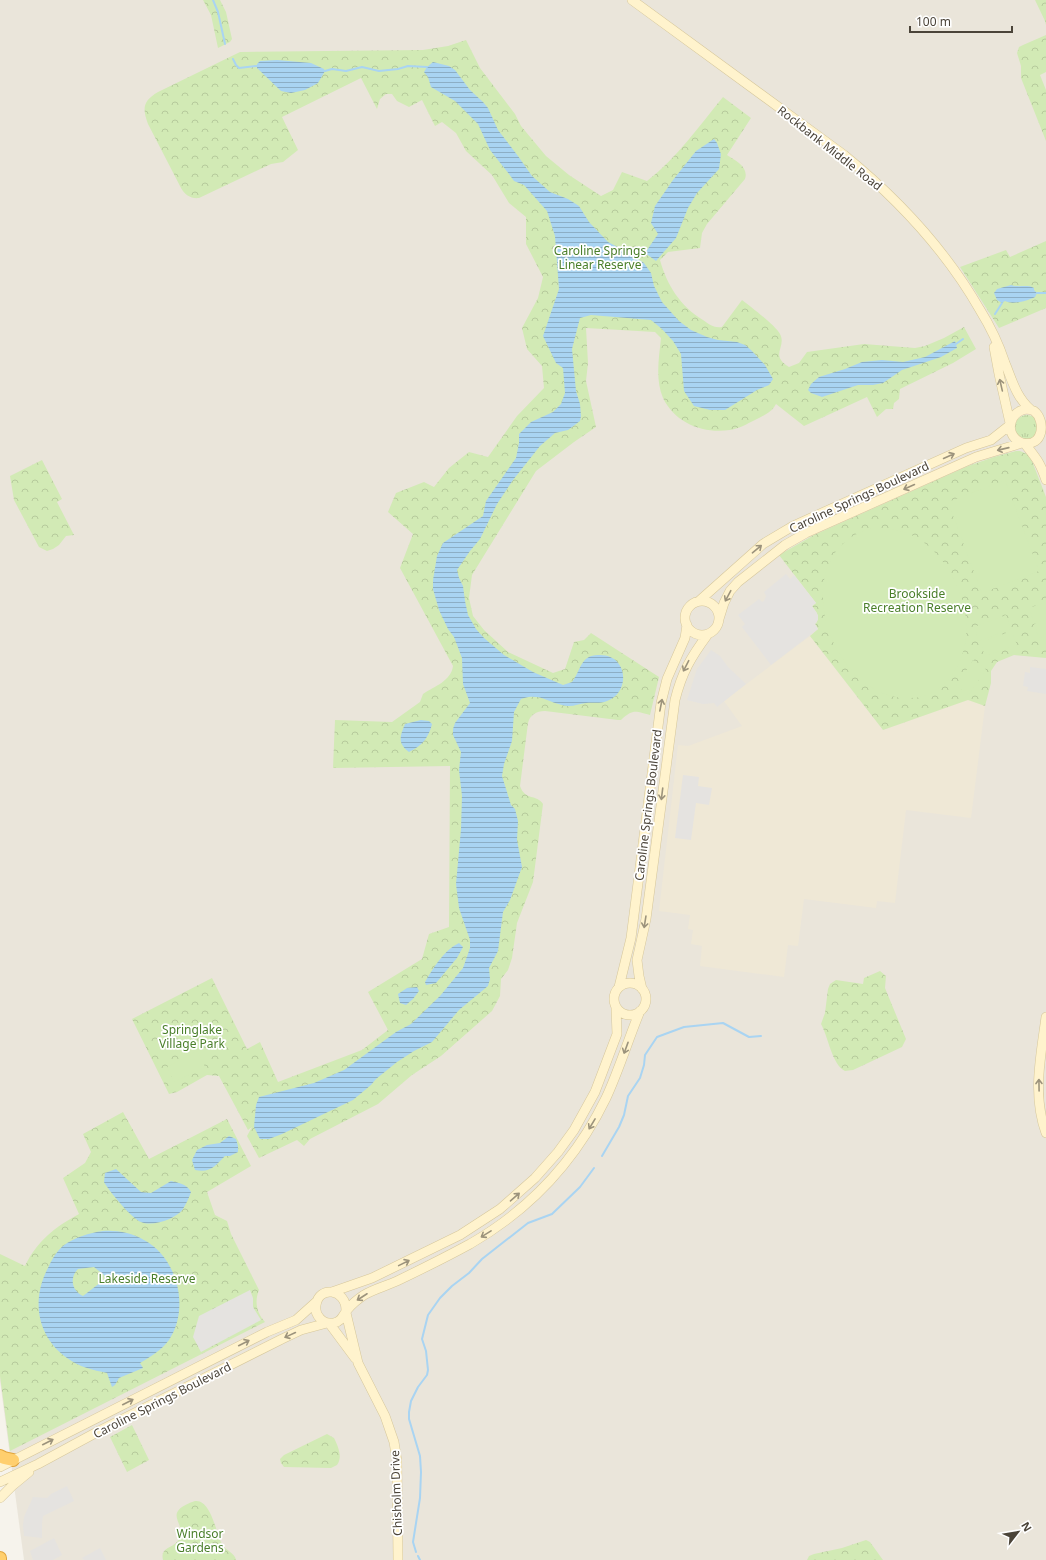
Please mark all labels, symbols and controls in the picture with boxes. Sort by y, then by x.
scale bar [910,8,1012,34]
text: 100 m [916,13,951,30]
street label: Rockbank Middle Road [774,102,886,194]
park label: Caroline Springs Linear Reserve [554,242,646,273]
one-way arrow [997,379,1005,392]
one-way arrow [996,446,1009,454]
one-way arrow [942,451,954,459]
street label: Caroline Springs Boulevard [786,457,932,537]
one-way arrow [903,484,915,491]
one-way arrow [752,545,762,554]
park label: Brookside Recreation Reserve [863,585,971,616]
one-way arrow [723,590,731,602]
one-way arrow [682,660,690,672]
one-way arrow [658,698,666,711]
street label: Caroline Springs Boulevard [630,728,666,882]
one-way arrow [658,787,666,800]
one-way arrow [641,915,649,928]
park label: Springlake Village Park [159,1021,226,1052]
one-way arrow [621,1041,629,1053]
one-way arrow [1035,1079,1042,1092]
one-way arrow [588,1118,596,1129]
one-way arrow [509,1192,520,1201]
one-way arrow [481,1230,492,1238]
one-way arrow [397,1259,409,1266]
park label: Lakeside Reserve [99,1270,196,1287]
one-way arrow [357,1293,368,1301]
one-way arrow [284,1332,296,1339]
one-way arrow [238,1339,250,1347]
street label: Caroline Springs Boulevard [90,1358,234,1442]
one-way arrow [122,1398,134,1405]
one-way arrow [41,1438,53,1445]
street label: Chisholm Drive [386,1450,406,1536]
north arrow [998,1512,1038,1552]
text: N [1018,1519,1036,1534]
park label: Windsor Gardens [176,1525,224,1556]

